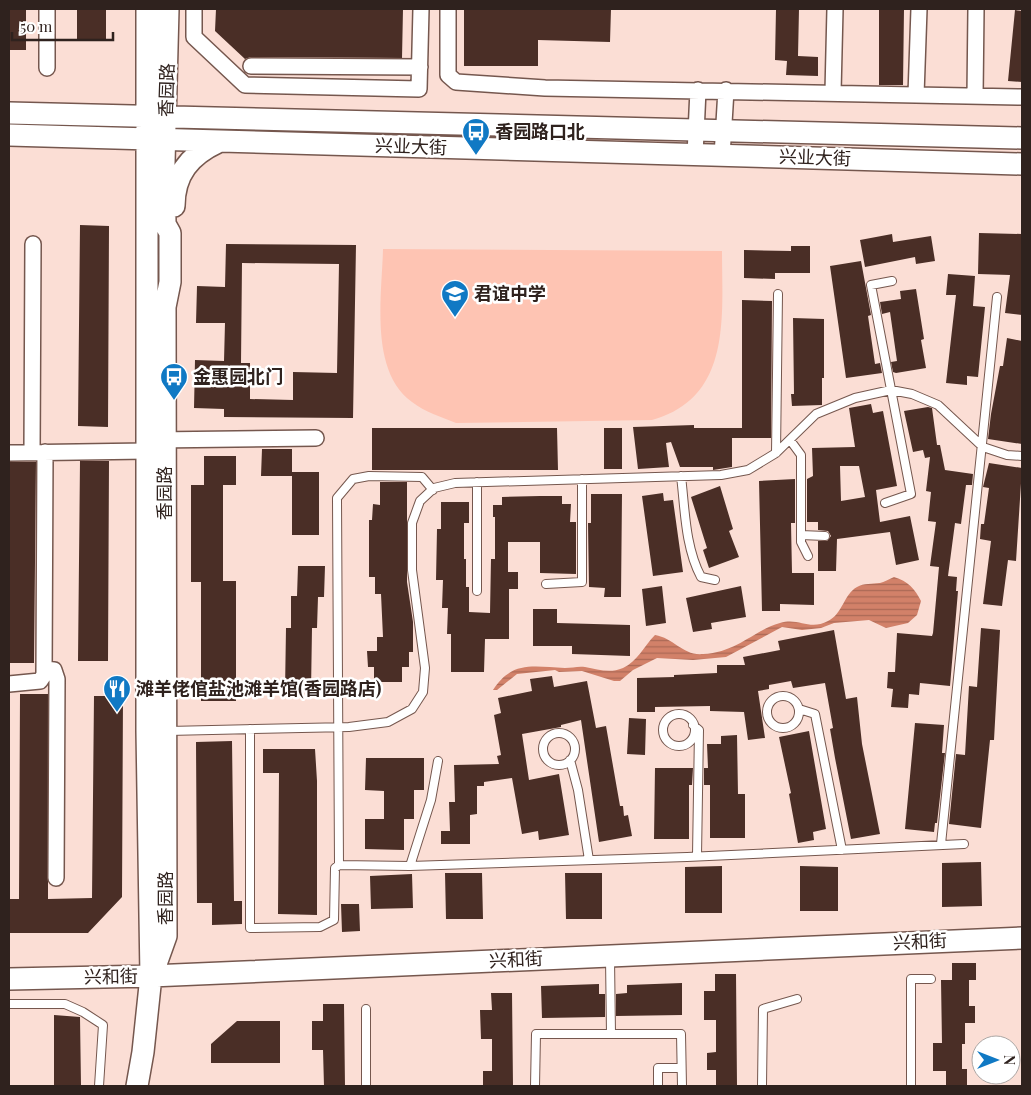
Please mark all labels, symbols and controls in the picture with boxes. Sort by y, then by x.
scale bar [12,10,114,42]
text: 50 m [20,16,53,36]
street label: 香园路 [153,63,179,117]
bus stop icon: 香园路口北 [461,117,491,156]
place label: 香园路口北 [495,119,585,143]
street label: 兴业大街 [375,133,447,159]
street label: 兴业大街 [779,144,851,170]
school or university icon: 君谊中学 [440,279,470,318]
place label: 君谊中学 [474,281,546,305]
bus stop icon: 金惠园北门 [159,362,189,401]
place label: 金惠园北门 [193,364,283,388]
street label: 香园路 [152,466,176,520]
restaurant icon: 滩羊佬倌盐池滩羊馆(香园路店) [102,674,132,713]
place label: 滩羊佬倌盐池滩羊馆(香园路店) [136,676,382,700]
street label: 香园路 [153,871,177,925]
street label: 兴和街 [892,928,948,954]
street label: 兴和街 [488,946,544,972]
street label: 兴和街 [84,964,138,988]
north arrow [971,1035,1021,1085]
text: N [1000,1055,1019,1065]

